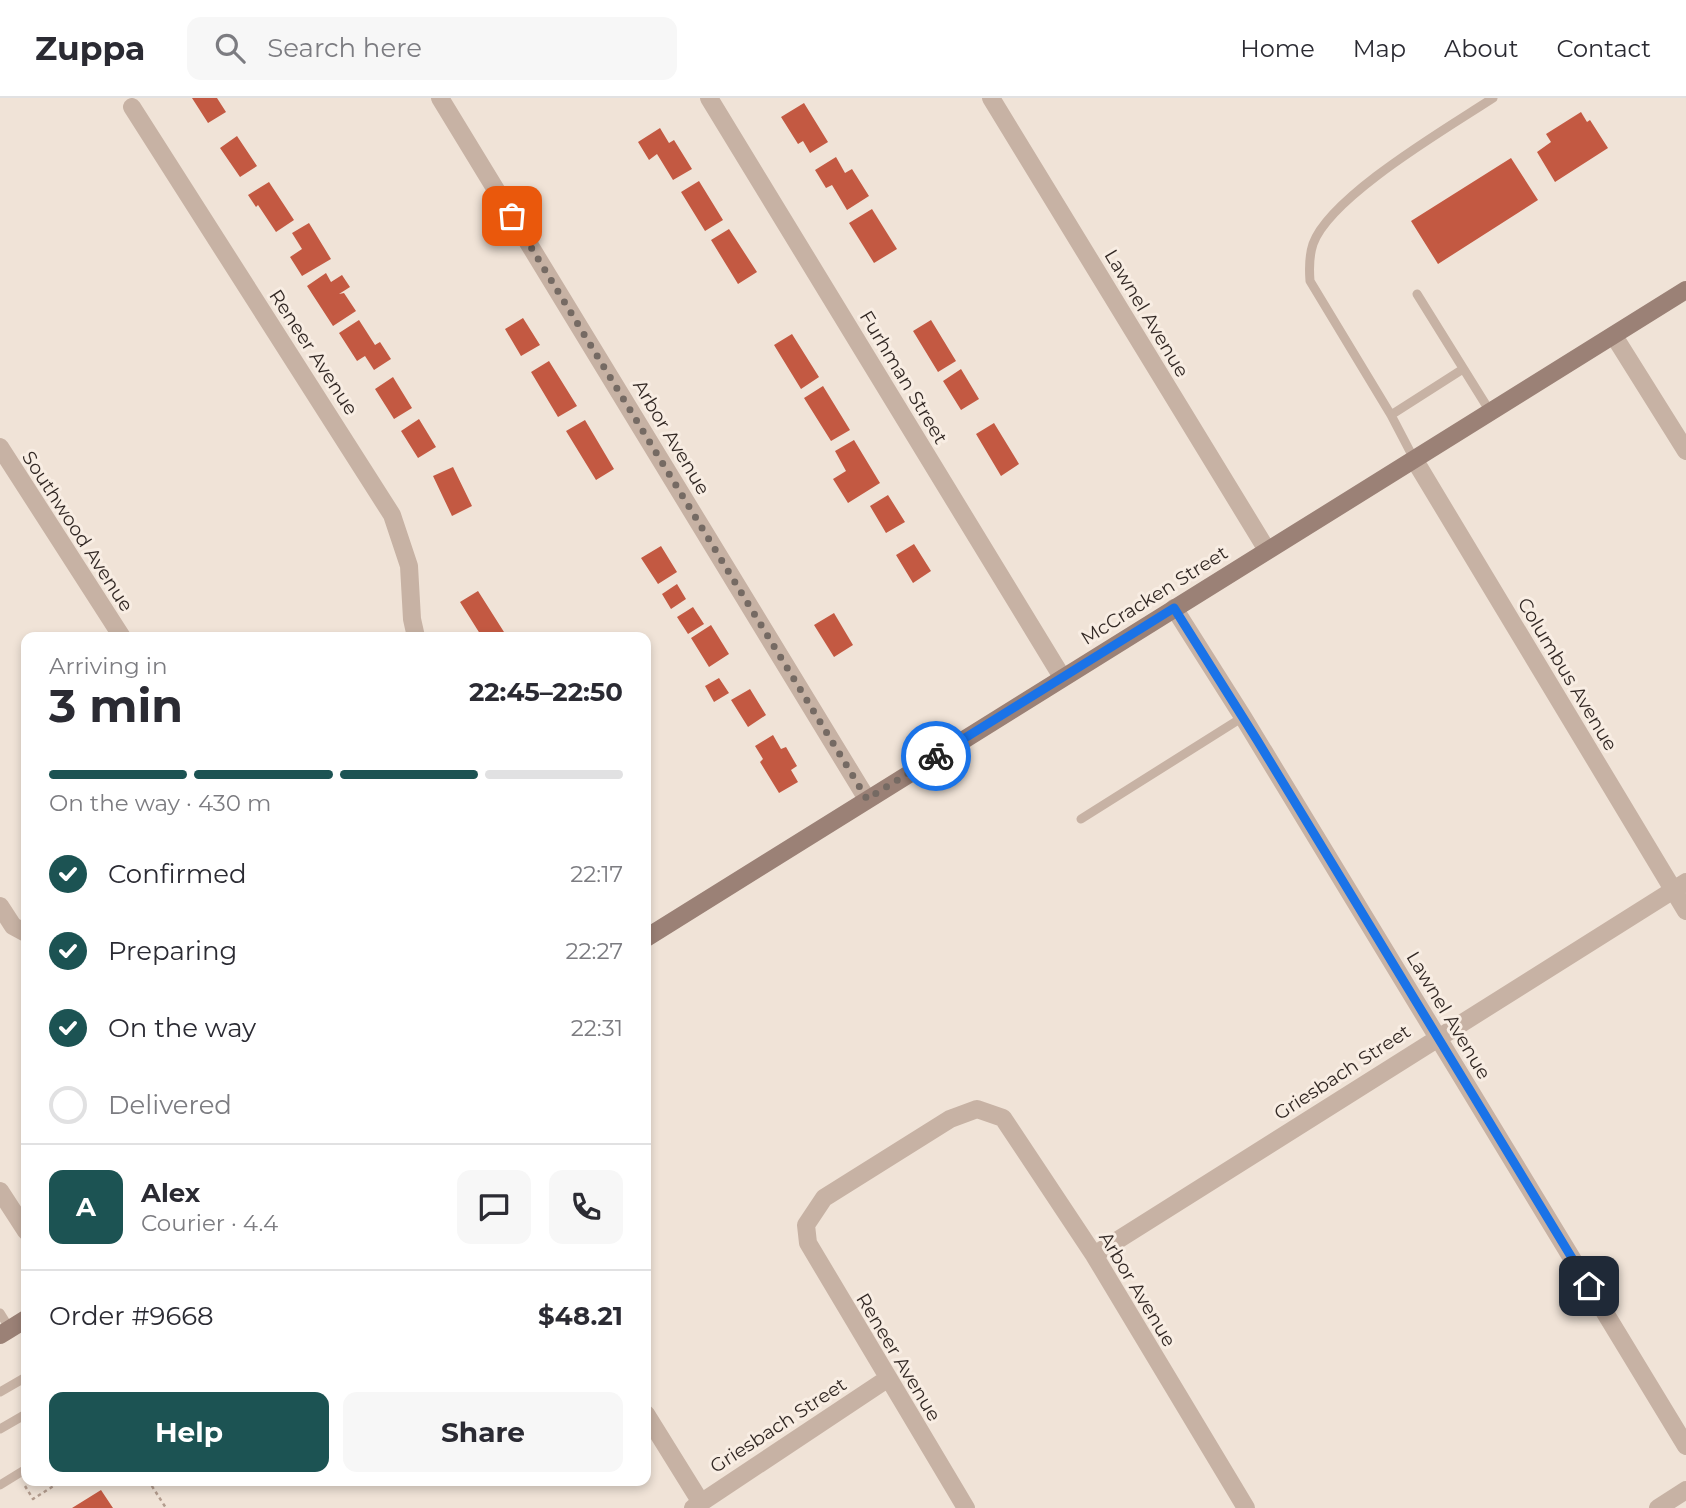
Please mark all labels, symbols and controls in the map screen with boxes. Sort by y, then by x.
search box [187,17,677,80]
text: Zuppa [35,28,145,68]
icon: search [211,29,249,67]
text: Search here [267,32,422,64]
text: Home [1240,34,1315,63]
text: Map [1353,34,1406,63]
text: About [1444,34,1518,63]
text: Contact [1556,34,1651,63]
pin [482,186,542,246]
icon: bag [493,197,531,235]
street label: Lawnel Avenue [1099,245,1194,381]
street label: Reneer Avenue [264,285,363,419]
street label: Furhman Street [855,306,953,448]
street label: Arbor Avenue [628,376,715,499]
street label: Southwood Avenue [17,447,138,616]
street label: McCracken Street [1077,541,1232,650]
street label: Columbus Avenue [1513,593,1622,755]
text: Arriving in [49,652,168,680]
text: 22:45–22:50 [469,676,623,708]
text: 3 min [49,677,183,734]
courier [901,721,971,791]
icon: bike [917,737,955,775]
text: On the way · 430 m [49,789,271,817]
icon: check [49,855,87,893]
text: Confirmed [108,858,247,890]
text: 22:17 [570,860,623,888]
icon: check [49,932,87,970]
text: Preparing [108,935,237,967]
text: 22:27 [565,937,623,965]
street label: Lawnel Avenue [1401,947,1496,1083]
icon: check [49,1009,87,1047]
text: On the way [108,1012,256,1044]
text: 22:31 [571,1014,623,1042]
street label: Griesbach Street [1270,1020,1415,1125]
text: Delivered [108,1089,232,1121]
button: chat [457,1170,531,1244]
button: phone [549,1170,623,1244]
text: Alex [141,1177,200,1209]
text: A [76,1191,96,1223]
text: Courier · 4.4 [141,1209,278,1237]
street label: Arbor Avenue [1094,1228,1181,1351]
pin [1559,1256,1619,1316]
icon: home [1570,1267,1608,1305]
street label: Reneer Avenue [851,1289,946,1425]
text: Order #9668 [49,1300,214,1332]
text: $48.21 [538,1300,623,1332]
street label: Griesbach Street [706,1373,851,1478]
button: Help [49,1392,329,1472]
button: Share [343,1392,623,1472]

